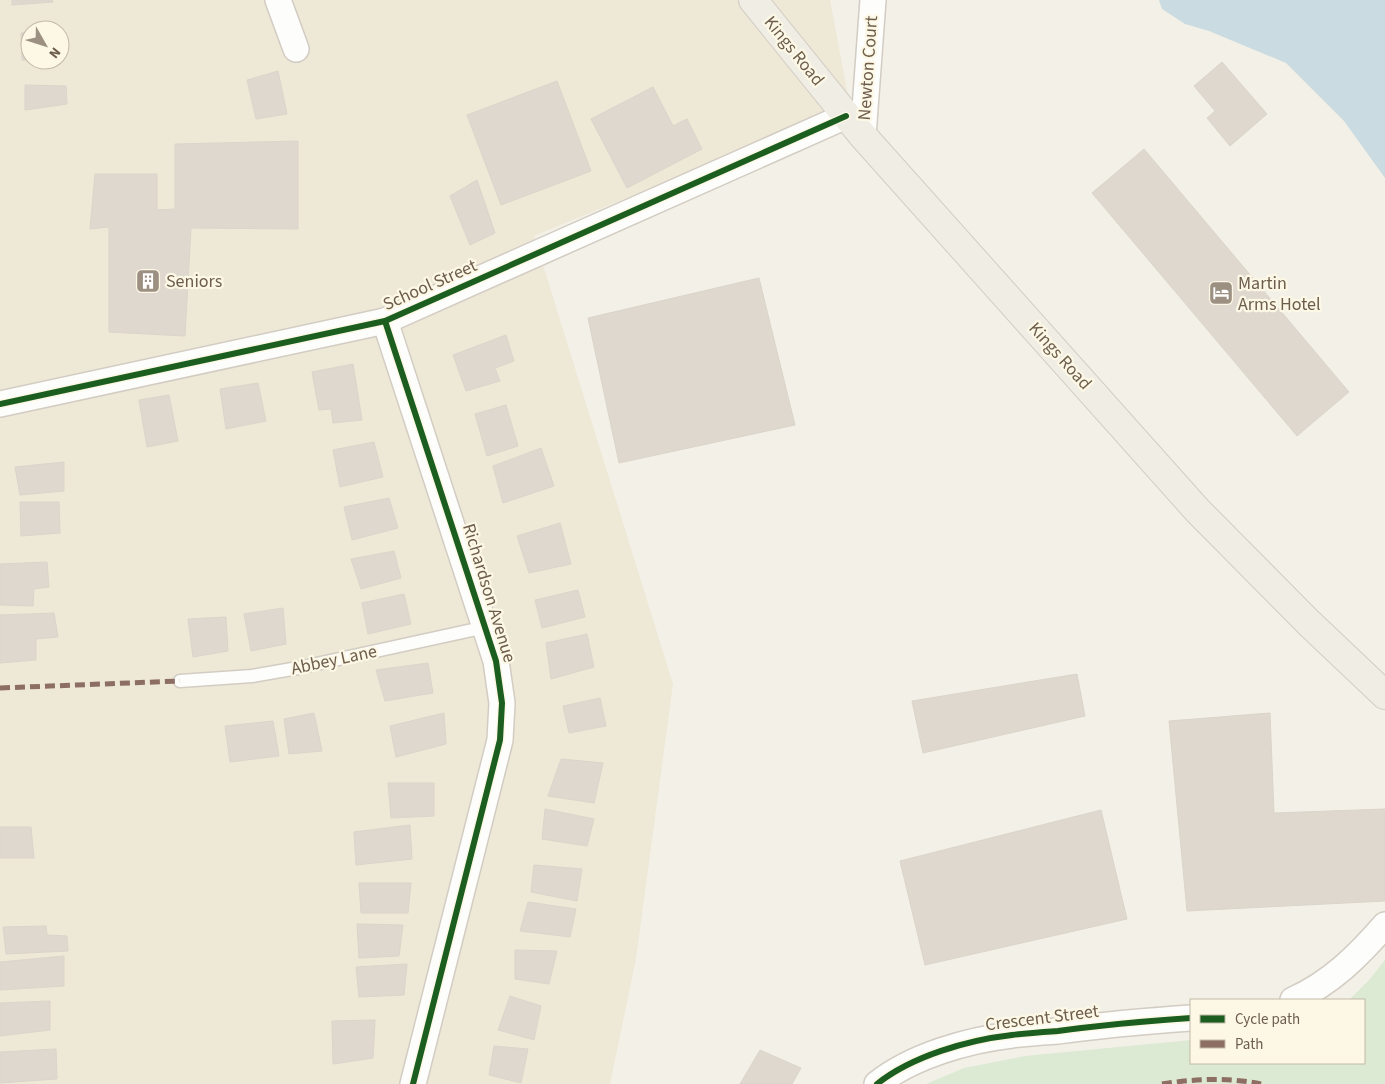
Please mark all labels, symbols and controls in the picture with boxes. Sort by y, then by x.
street label: Kings Road [758,11,830,91]
street label: Newton Court [852,15,884,121]
north arrow [20,20,70,70]
text: N [44,43,65,62]
street label: School Street [379,253,481,317]
building icon: Seniors [135,268,161,294]
place label: Seniors [166,269,222,294]
place label: Martin Arms Hotel [1238,271,1321,317]
hotel icon: Martin Arms Hotel [1208,280,1234,306]
street label: Kings Road [1023,317,1097,395]
street label: Richardson Avenue [456,520,522,666]
street label: Abbey Lane [289,639,379,681]
street label: Crescent Street [984,999,1100,1037]
legend [1190,999,1365,1064]
text: Cycle path [1235,1009,1300,1030]
text: Path [1235,1034,1263,1055]

